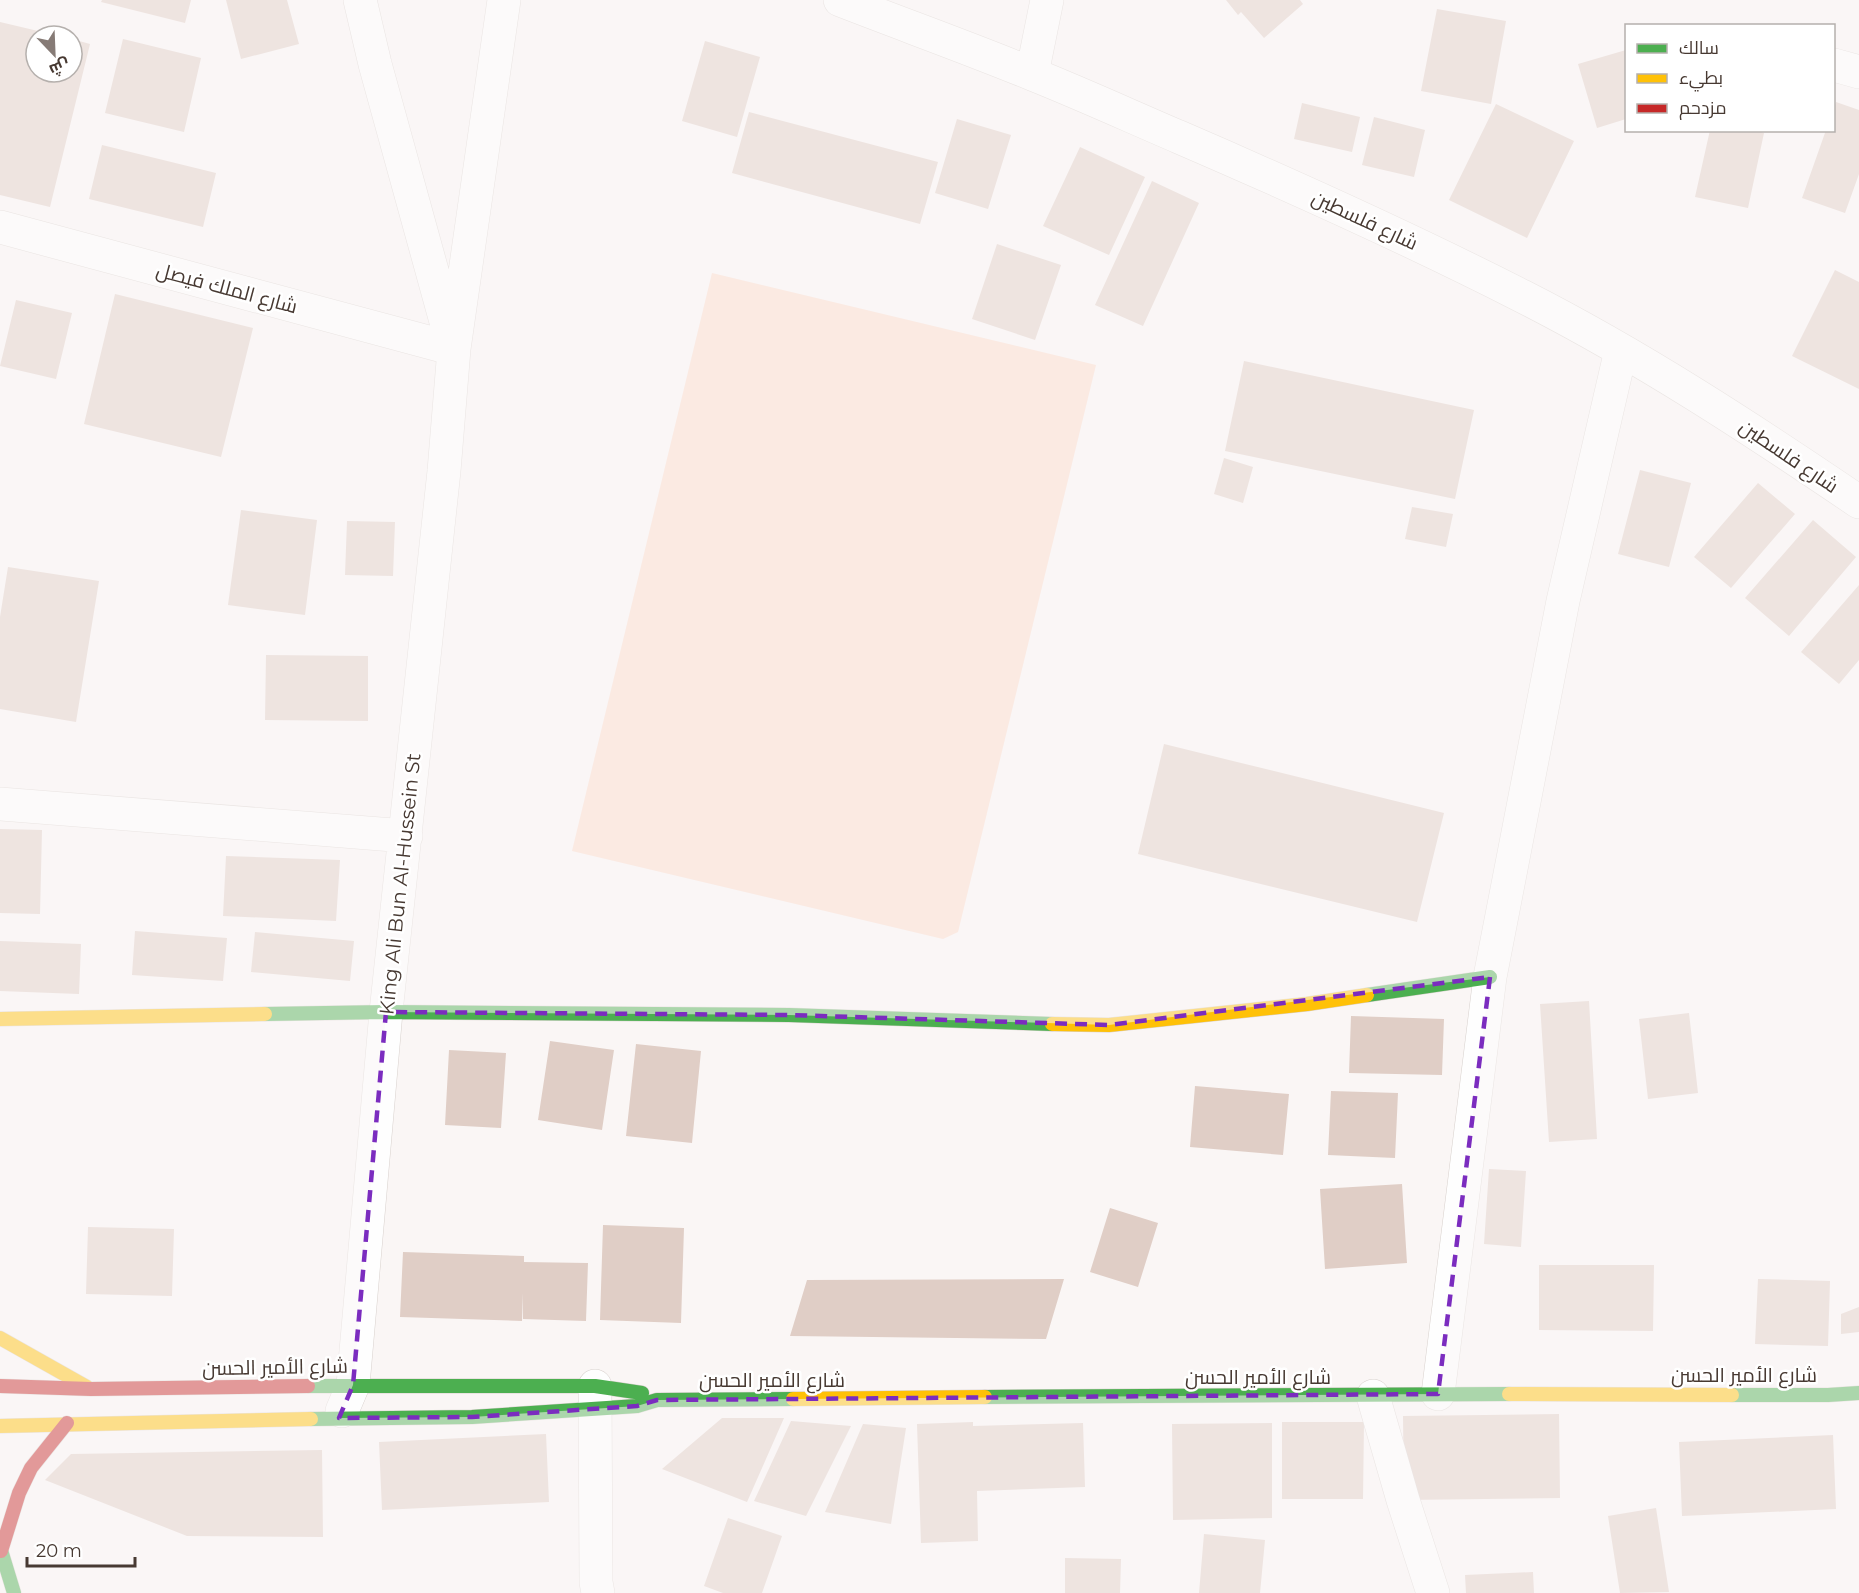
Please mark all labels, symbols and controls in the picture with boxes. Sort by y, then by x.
north arrow [24,24,84,84]
legend [1625,24,1835,132]
text: سالك [1679,37,1719,59]
text: ش [47,55,73,80]
text: بطيء [1679,67,1723,92]
text: مزدحم [1679,97,1727,120]
street label: شارع فلسطين [1307,185,1422,257]
street label: شارع الملك فيصل [153,258,300,320]
street label: شارع فلسطين [1734,414,1843,500]
street label: King Ali Bun Al-Hussein St [374,752,426,1016]
street label: شارع الأمير الحسن [202,1354,348,1382]
street label: شارع الأمير الحسن [1671,1363,1817,1389]
street label: شارع الأمير الحسن [1185,1365,1331,1391]
street label: شارع الأمير الحسن [699,1368,845,1394]
scale bar [27,1530,135,1568]
text: 20 m [36,1540,82,1562]

